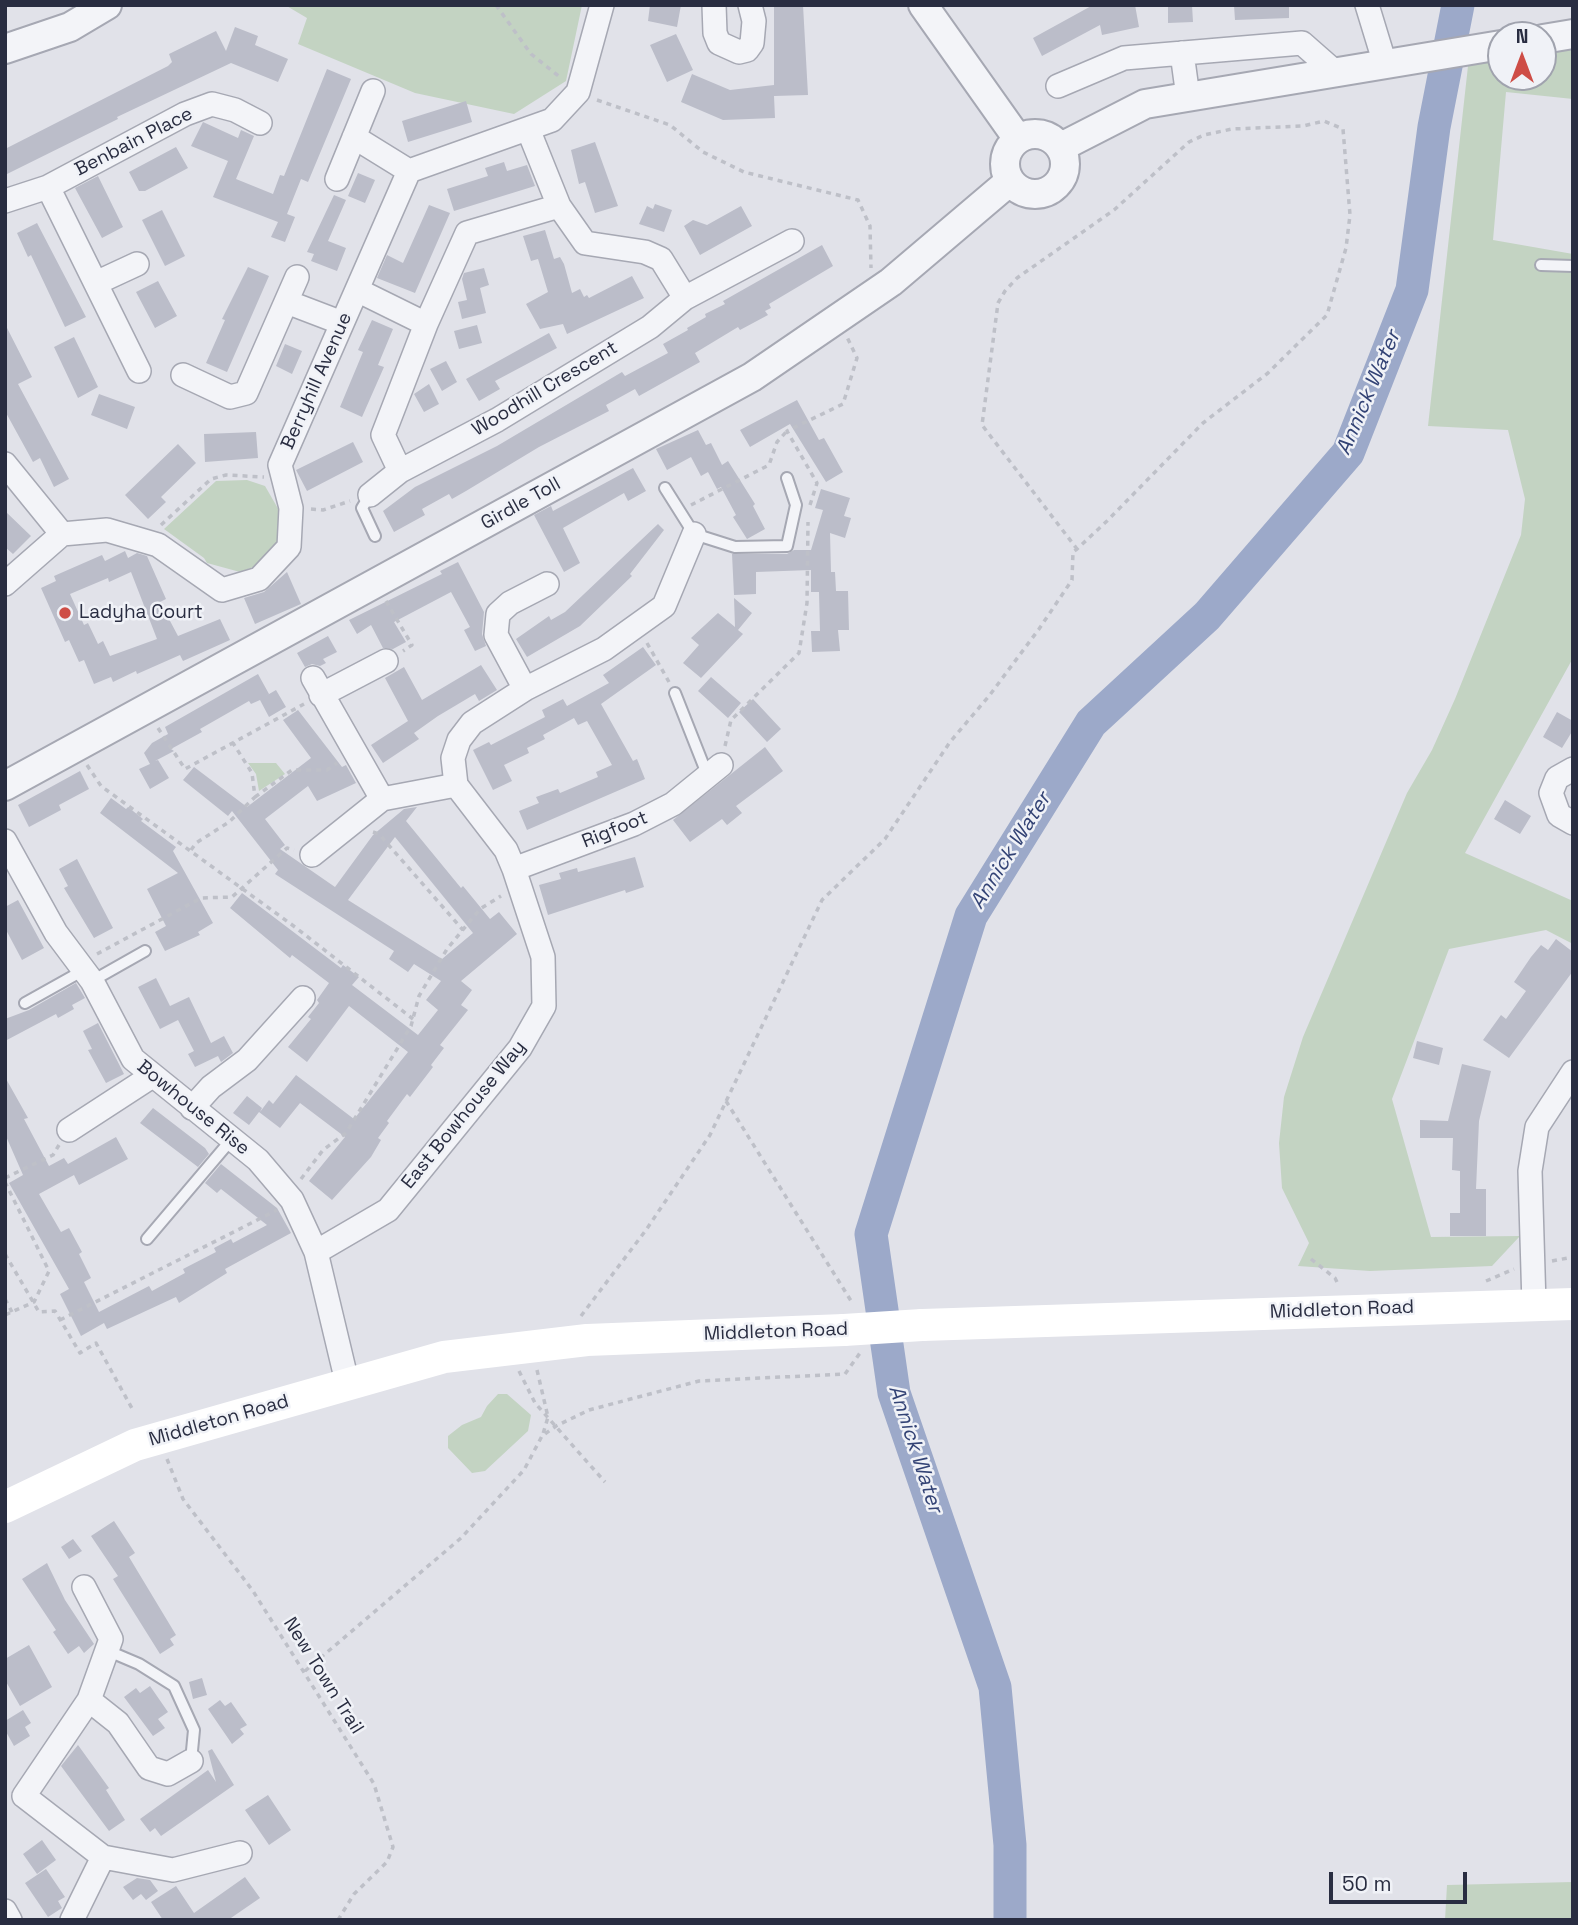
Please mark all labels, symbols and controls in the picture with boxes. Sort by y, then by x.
north arrow [1487,21,1557,91]
text: N [1516,24,1528,49]
street label: Benbain Place [71,103,197,181]
street label: Berryhill Avenue [277,309,357,453]
water label: Annick Water [1332,327,1406,459]
street label: Woodhill Crescent [468,337,622,441]
street label: Girdle Toll [477,473,565,535]
place label: Ladyha Court [79,602,203,624]
marker: Ladyha Court [57,605,73,621]
water label: Annick Water [965,788,1057,914]
street label: Rigfoot [579,807,651,853]
street label: East Bowhouse Way [397,1036,531,1194]
street label: Bowhouse Rise [132,1056,254,1160]
street label: Middleton Road [1269,1296,1415,1324]
street label: Middleton Road [703,1318,849,1346]
water label: Annick Water [883,1382,947,1516]
street label: Middleton Road [146,1390,292,1452]
street label: New Town Trail [278,1613,368,1739]
scale bar [1333,1858,1471,1902]
text: 50 m [1342,1870,1392,1897]

